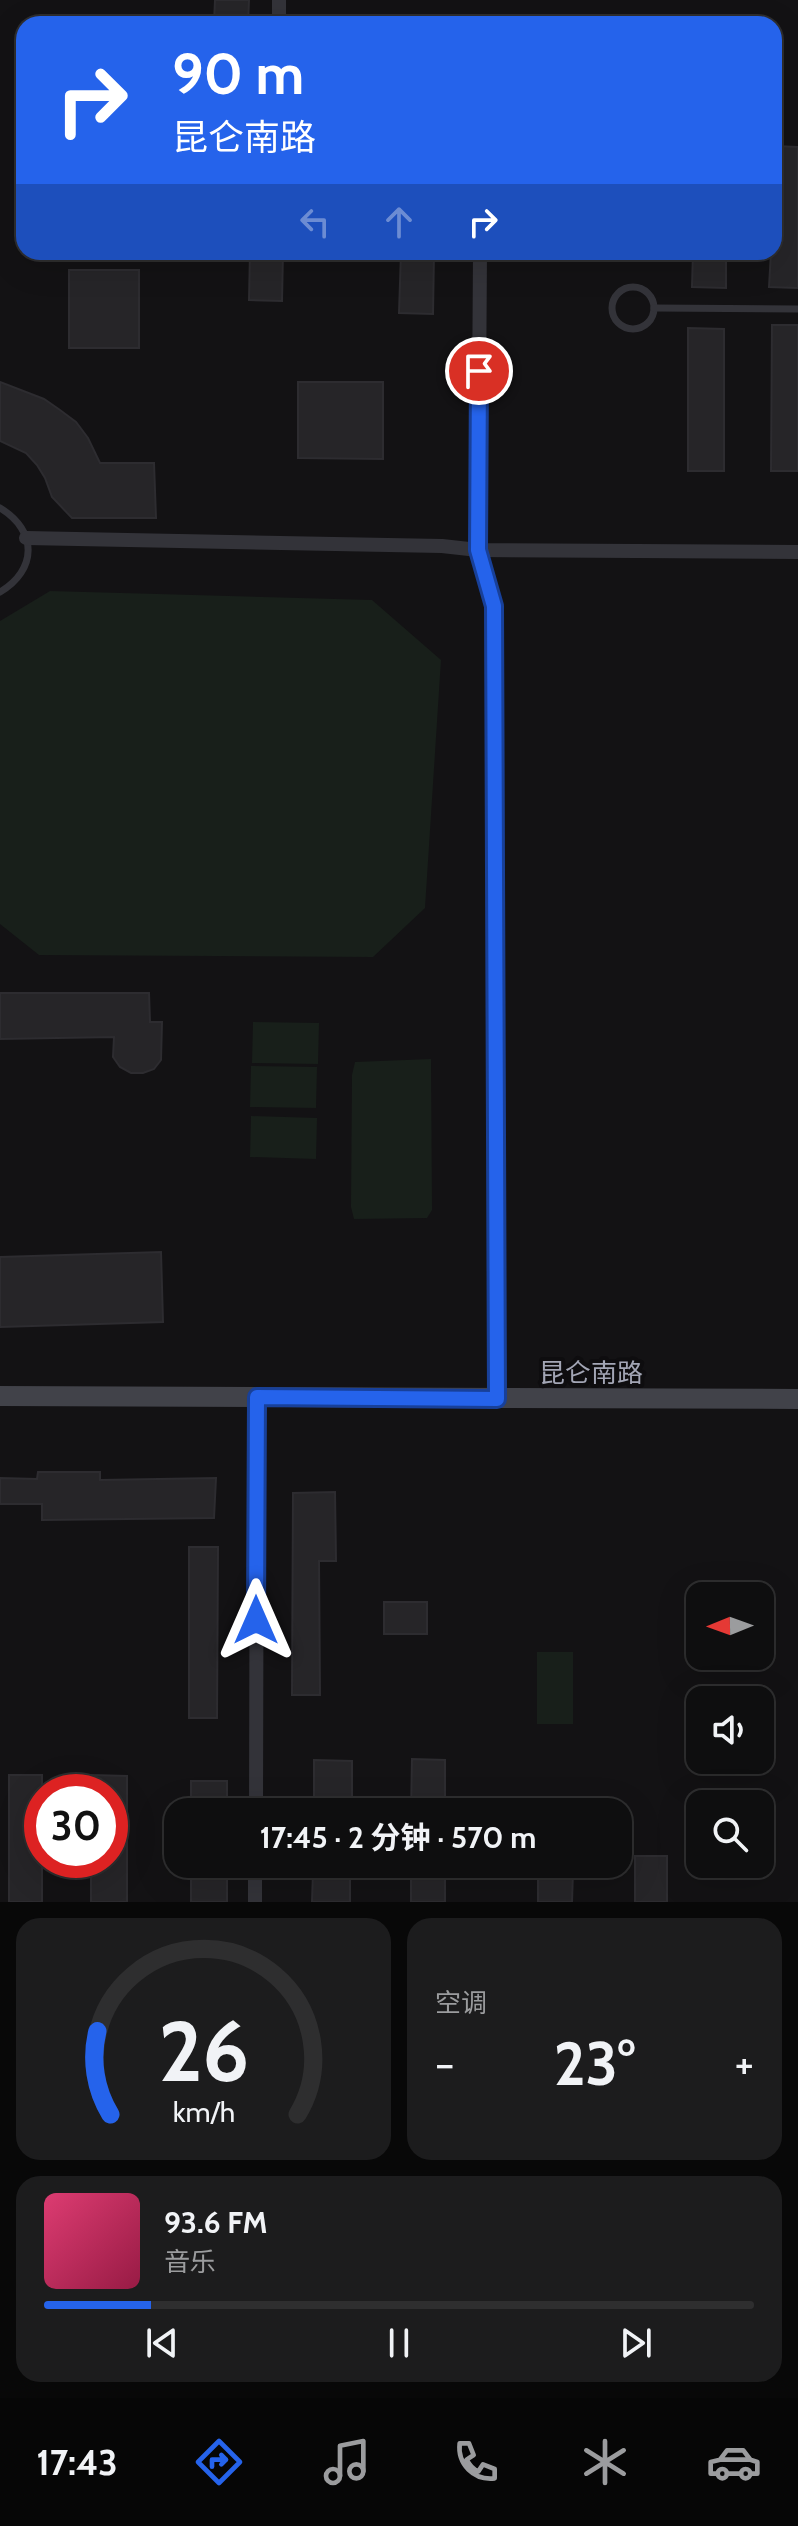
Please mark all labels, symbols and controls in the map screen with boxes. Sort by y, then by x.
text: 90 m [172,40,304,108]
icon: right [40,48,144,152]
text: 昆仑南路 [172,115,316,159]
icon: left [293,200,337,244]
icon: ahead [377,200,421,244]
icon: right [461,200,505,244]
pin [445,337,513,405]
icon: arrive [457,349,501,393]
street label: 昆仑南路 [539,1357,643,1389]
position arrow [214,1578,298,1662]
north arrow [686,1582,774,1670]
map controls [686,1582,774,1878]
button: sound [686,1686,774,1774]
speed limit sign: 30 [24,1774,128,1878]
button: search [686,1790,774,1878]
text: 17:45 · 2 分钟 · 570 m [260,1819,536,1856]
text: 空调 [435,1987,487,2019]
text: 26 [158,2001,249,2102]
text: 23° [554,2027,635,2100]
text: − [435,2037,454,2090]
text: + [735,2037,754,2090]
text: km/h [172,2094,235,2129]
text: 93.6 FM [164,2204,268,2241]
text: 音乐 [164,2246,216,2278]
icon: previous [140,2321,184,2365]
icon: pause [377,2321,421,2365]
icon: next [614,2321,658,2365]
icon: directions [191,2434,247,2490]
icon: music [319,2434,375,2490]
icon: phone [448,2434,504,2490]
icon: climate [577,2434,633,2490]
icon: car [706,2434,762,2490]
text: 17:43 [36,2440,118,2484]

